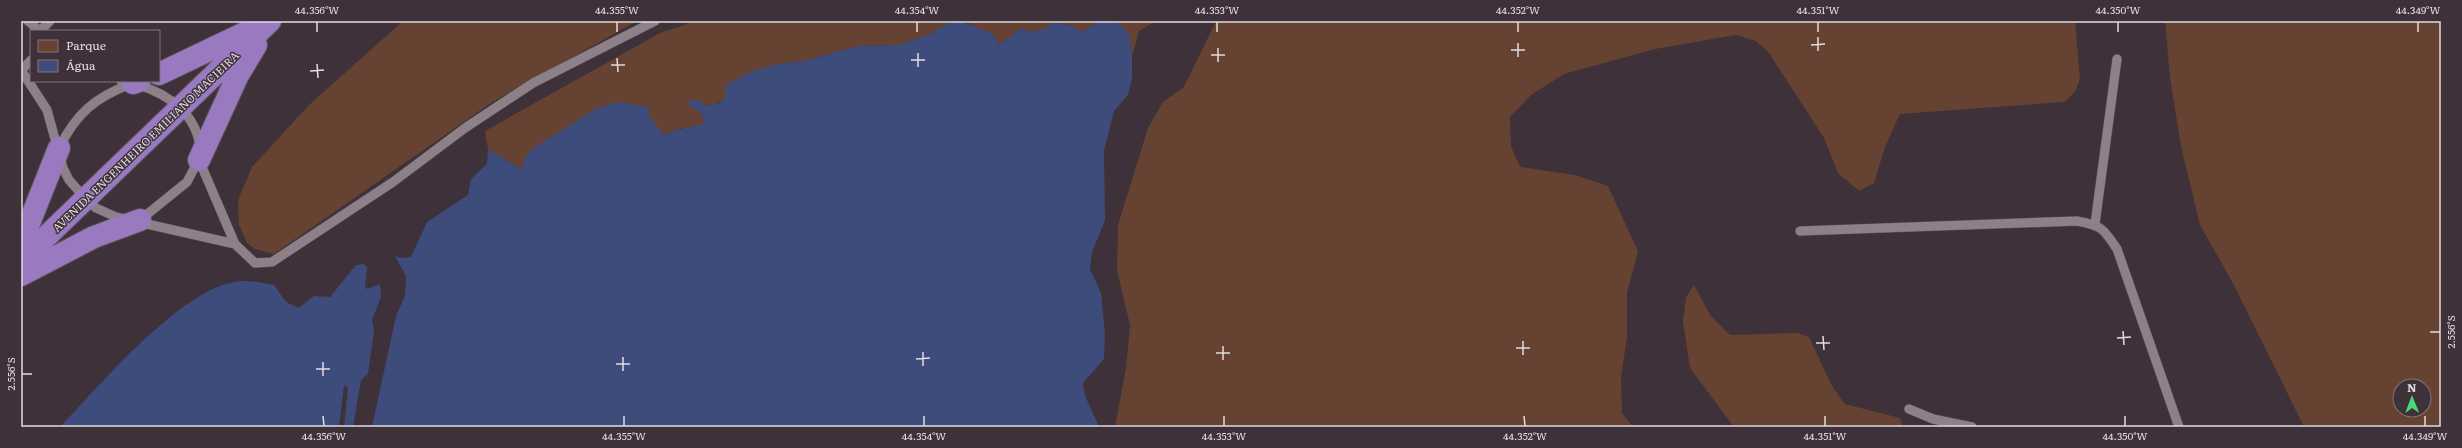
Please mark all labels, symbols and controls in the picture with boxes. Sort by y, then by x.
text: 44.356°W [295,2,339,17]
text: 44.355°W [595,2,639,17]
text: 44.354°W [895,2,939,17]
text: 44.353°W [1195,2,1239,17]
text: 44.352°W [1496,2,1540,17]
text: 44.351°W [1796,2,1840,17]
text: 44.350°W [2096,2,2140,17]
text: 44.349°W [2396,2,2440,17]
legend [30,30,160,82]
text: Parque [66,36,106,54]
street label: AVENIDA ENGENHEIRO EMILIANO MACIEIRA [48,47,242,235]
text: Água [66,56,96,74]
text: 2.556°S [2443,315,2458,349]
text: 2.556°S [3,357,18,391]
north arrow [2392,378,2432,418]
text: N [2407,379,2417,395]
text: 44.356°W [302,428,346,443]
text: 44.355°W [602,428,646,443]
text: 44.354°W [902,428,946,443]
text: 44.353°W [1202,428,1246,443]
text: 44.352°W [1503,428,1547,443]
text: 44.351°W [1803,428,1847,443]
text: 44.350°W [2103,428,2147,443]
text: 44.349°W [2403,428,2447,443]

